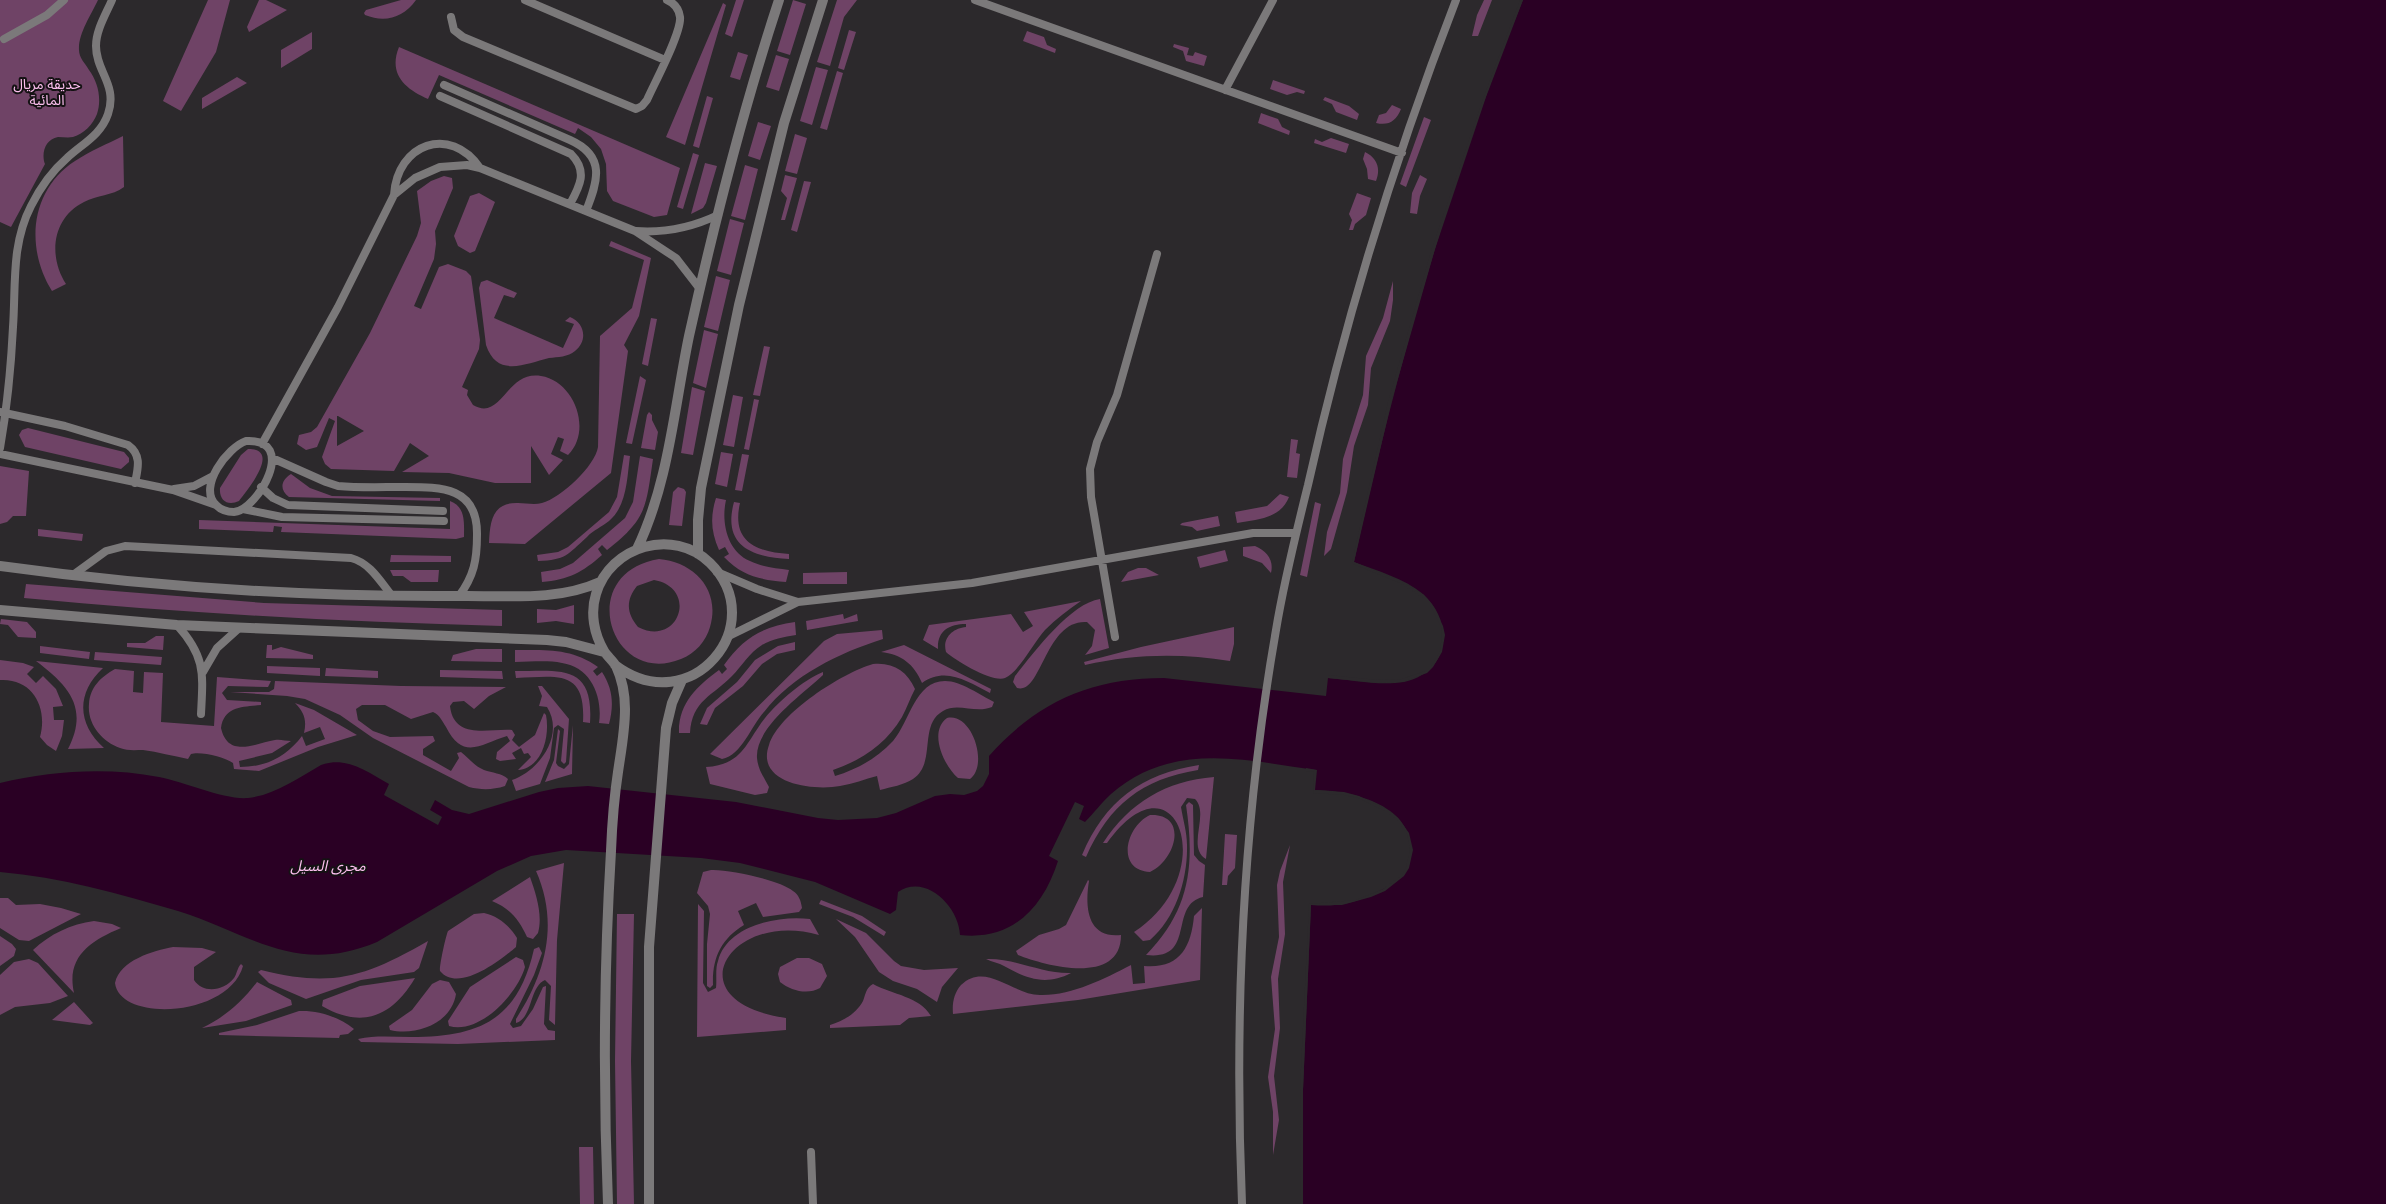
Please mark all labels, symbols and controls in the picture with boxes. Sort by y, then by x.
park label: حديقة مريال المائية [13,74,81,109]
water label: مجرى السيل [290,855,366,875]

